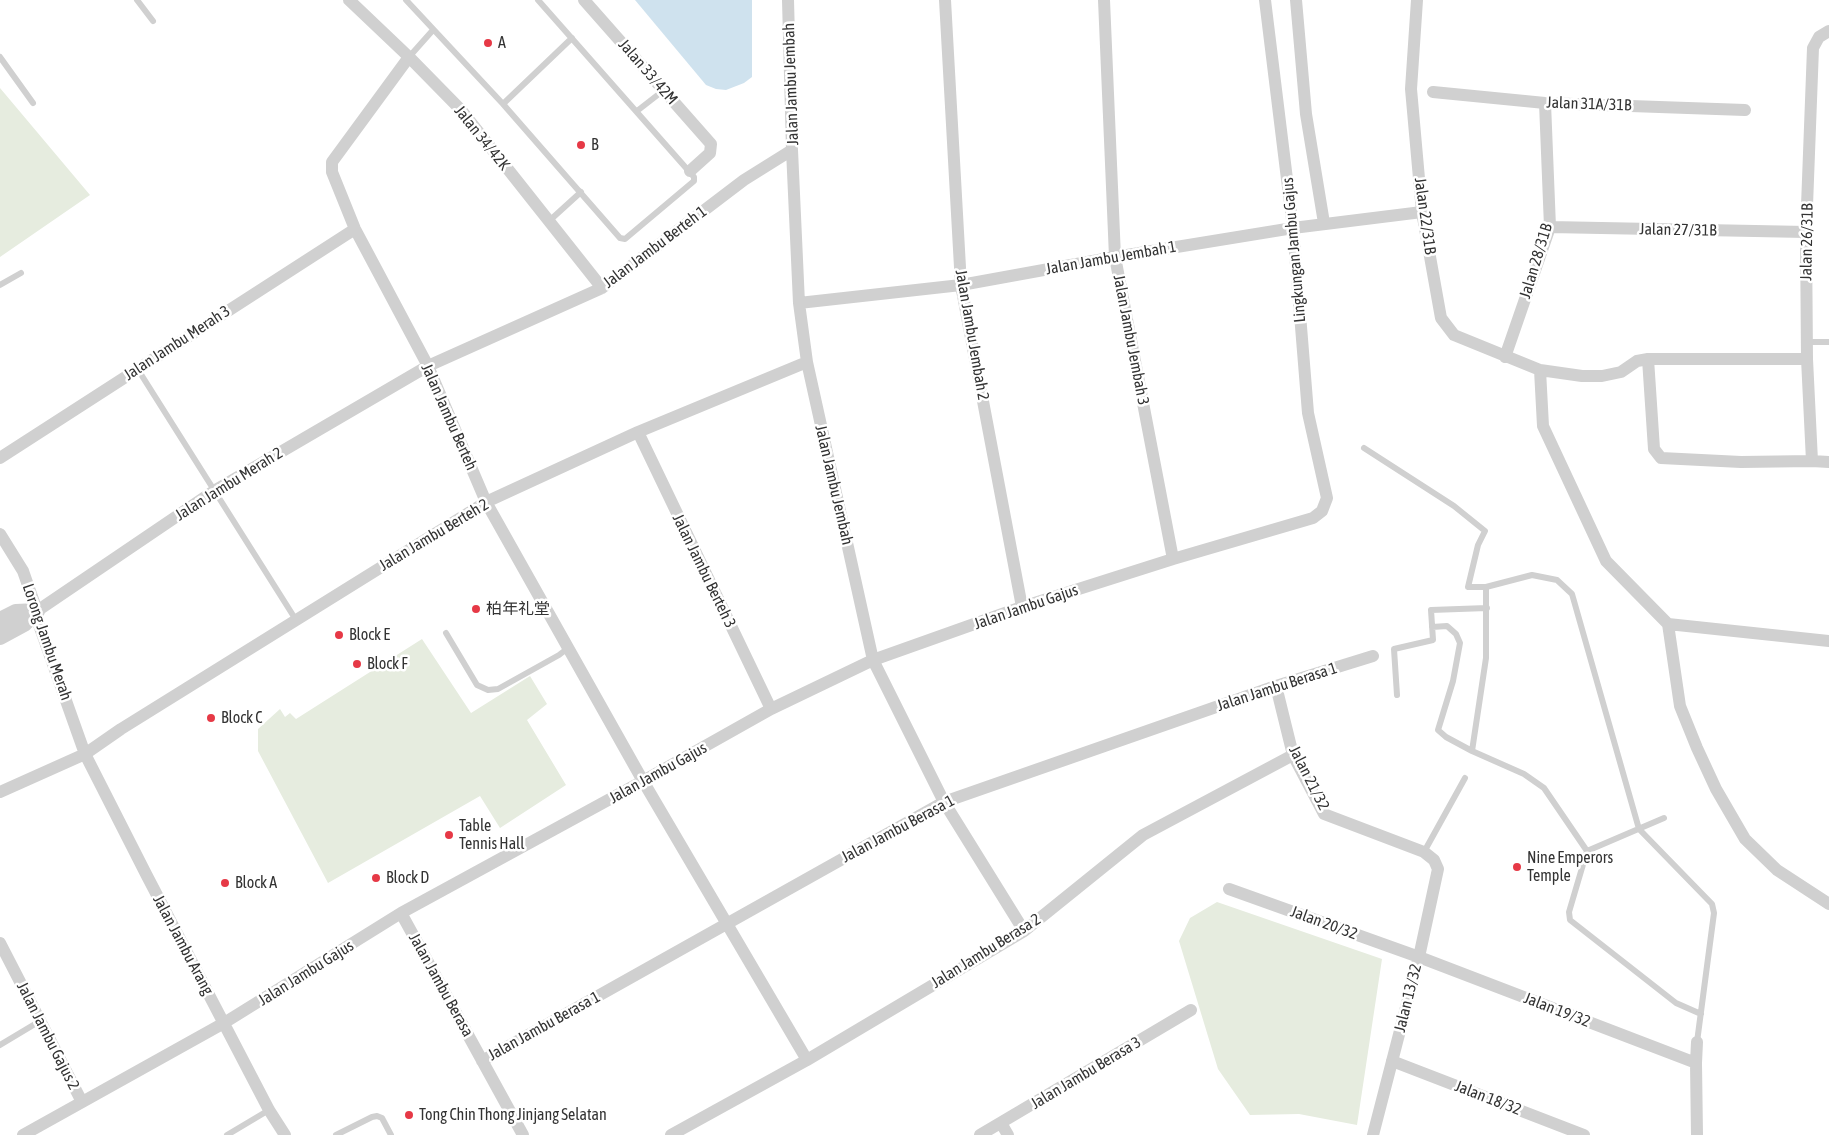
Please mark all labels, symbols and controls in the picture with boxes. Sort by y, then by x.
street label: Jalan Jambu Jembah [779,22,803,146]
place label: A [498,33,506,53]
street label: Jalan 33/42M [614,35,682,109]
marker: A [482,37,494,49]
street label: Jalan 31A/31B [1546,93,1632,115]
street label: Jalan 34/42K [450,102,514,174]
place label: B [591,135,599,155]
marker: B [575,139,587,151]
street label: Jalan 22/31B [1410,176,1440,256]
street label: Lingkungan Jambu Gajus [1278,177,1310,323]
street label: Jalan Jambu Berteh 1 [600,202,710,292]
street label: Jalan 26/31B [1797,203,1817,281]
street label: Jalan 27/31B [1639,220,1717,240]
street label: Jalan 28/31B [1516,221,1556,301]
street label: Jalan Jambu Jembah 1 [1044,237,1178,279]
street label: Jalan Jambu Jembah 2 [951,268,993,402]
street label: Jalan Jambu Jembah 3 [1109,273,1153,407]
street label: Jalan Jambu Merah 3 [120,301,234,385]
street label: Jalan Jambu Berteh [417,361,481,473]
street label: Jalan Jambu Jembah [811,423,857,547]
street label: Jalan Jambu Merah 2 [172,443,286,525]
street label: Jalan Jambu Berteh 2 [376,495,492,575]
street label: Jalan Jambu Berteh 3 [668,511,740,631]
street label: Jalan Jambu Gajus [971,580,1081,634]
street label: Lorong Jambu Merah [18,581,76,703]
place label: 柏年礼堂 [486,599,550,619]
marker: 柏年礼堂 [470,603,482,615]
place label: Block E [349,625,390,645]
marker: Block E [333,629,345,641]
place label: Block F [367,654,408,674]
marker: Block F [351,658,363,670]
street label: Jalan Jambu Berasa 1 [1214,659,1340,715]
place label: Block C [221,708,263,728]
marker: Block C [205,712,217,724]
street label: Jalan Jambu Gajus [606,738,710,808]
street label: Jalan 21/32 [1285,743,1333,813]
street label: Jalan Jambu Berasa 1 [838,791,958,867]
place label: Table Tennis Hall [459,816,525,854]
marker: Table Tennis Hall [443,829,455,841]
place label: Nine Emperors Temple [1527,848,1613,886]
marker: Nine Emperors Temple [1511,861,1523,873]
place label: Block D [386,868,429,888]
marker: Block D [370,872,382,884]
place label: Block A [235,873,277,893]
marker: Block A [219,877,231,889]
street label: Jalan Jambu Arang [149,892,217,998]
street label: Jalan 20/32 [1288,902,1360,944]
street label: Jalan Jambu Berasa 2 [928,910,1044,992]
street label: Jalan Jambu Berasa [405,930,477,1040]
street label: Jalan Jambu Gajus [255,936,357,1010]
street label: Jalan 13/32 [1390,962,1426,1034]
street label: Jalan Jambu Gajus 2 [13,979,83,1093]
street label: Jalan Jambu Berasa 1 [485,987,603,1065]
street label: Jalan 19/32 [1521,989,1593,1031]
street label: Jalan Jambu Berasa 3 [1027,1033,1145,1113]
street label: Jalan 18/32 [1452,1077,1524,1119]
place label: Tong Chin Thong Jinjang Selatan [419,1105,607,1125]
marker: Tong Chin Thong Jinjang Selatan [403,1109,415,1121]

